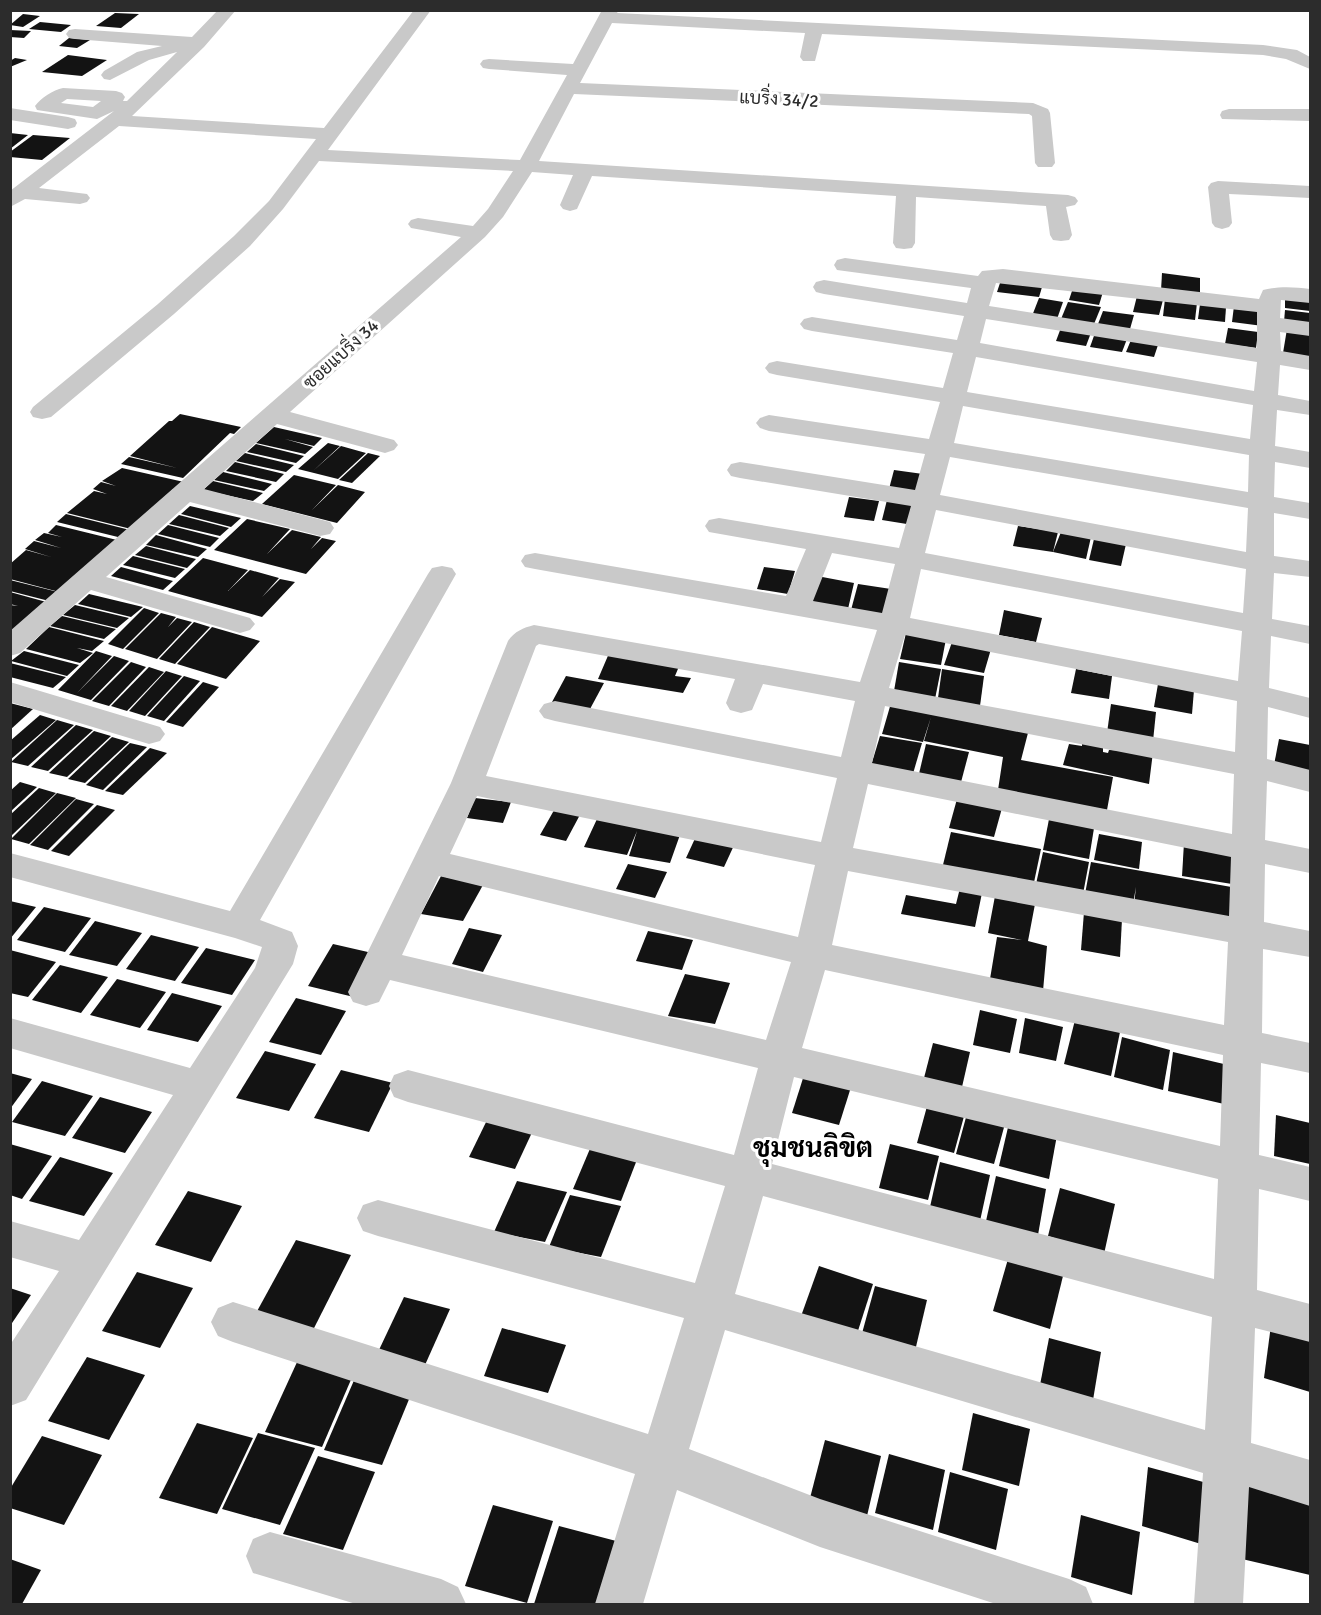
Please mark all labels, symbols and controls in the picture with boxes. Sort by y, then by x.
street label: แบริ่ง 34/2 [739,82,820,112]
street label: ซอยแบริ่ง 34 [296,311,384,394]
district label: ชุมชนลิขิต [753,1131,873,1167]

